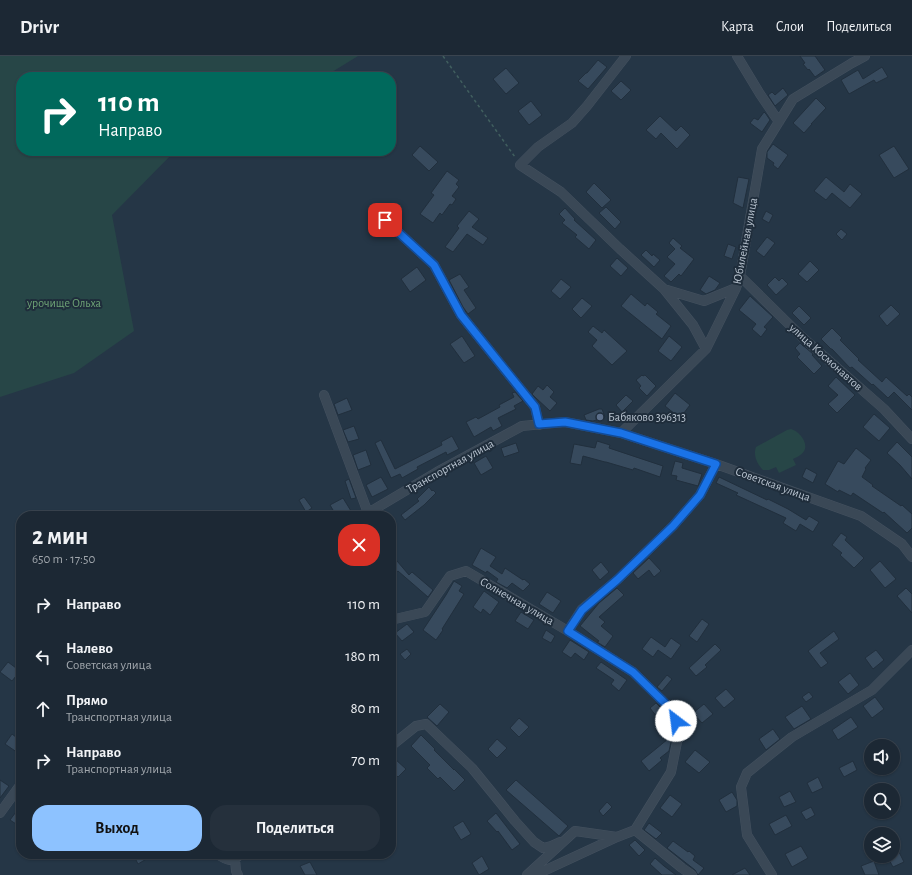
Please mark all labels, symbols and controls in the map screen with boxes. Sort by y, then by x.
text: Drivr [20,18,59,37]
text: Карта [721,20,754,34]
text: Слои [776,20,804,34]
text: Поделиться [826,20,892,34]
icon: right [32,88,84,140]
text: 110 m [98,89,160,117]
text: Направо [98,122,162,140]
street label: Юбилейная улица [731,196,760,286]
pin [368,203,402,237]
icon: arrive [374,209,396,231]
park label: урочище Ольха [26,297,102,310]
street label: улица Космонавтов [786,321,865,394]
place label: Бабяково 396313 [608,411,686,423]
marker: Бабяково 396313 [595,412,605,422]
street label: Транспортная улица [404,437,497,496]
street label: Советская улица [733,465,813,504]
button: close [338,524,380,566]
text: 2 мин [32,525,88,549]
text: 650 m · 17:50 [32,553,95,566]
street label: Солнечная улица [478,575,556,628]
icon: right [32,594,54,616]
text: Направо [66,597,121,612]
text: 110 m [347,597,380,612]
text: Налево [66,641,113,656]
icon: left [32,646,54,668]
text: 180 m [345,649,380,664]
text: Советская улица [66,659,152,672]
text: Прямо [66,693,108,708]
icon: ahead [32,698,54,720]
position arrow [655,700,697,742]
text: 80 m [350,701,380,716]
text: Транспортная улица [66,711,172,724]
map controls [864,739,900,863]
button: sound [864,739,900,775]
text: Направо [66,745,121,760]
icon: right [32,750,54,772]
text: 70 m [351,753,380,768]
text: Транспортная улица [66,763,172,776]
button: search [864,783,900,819]
button: Выход [32,805,202,851]
button: Поделиться [210,805,380,851]
button: layers [864,827,900,863]

